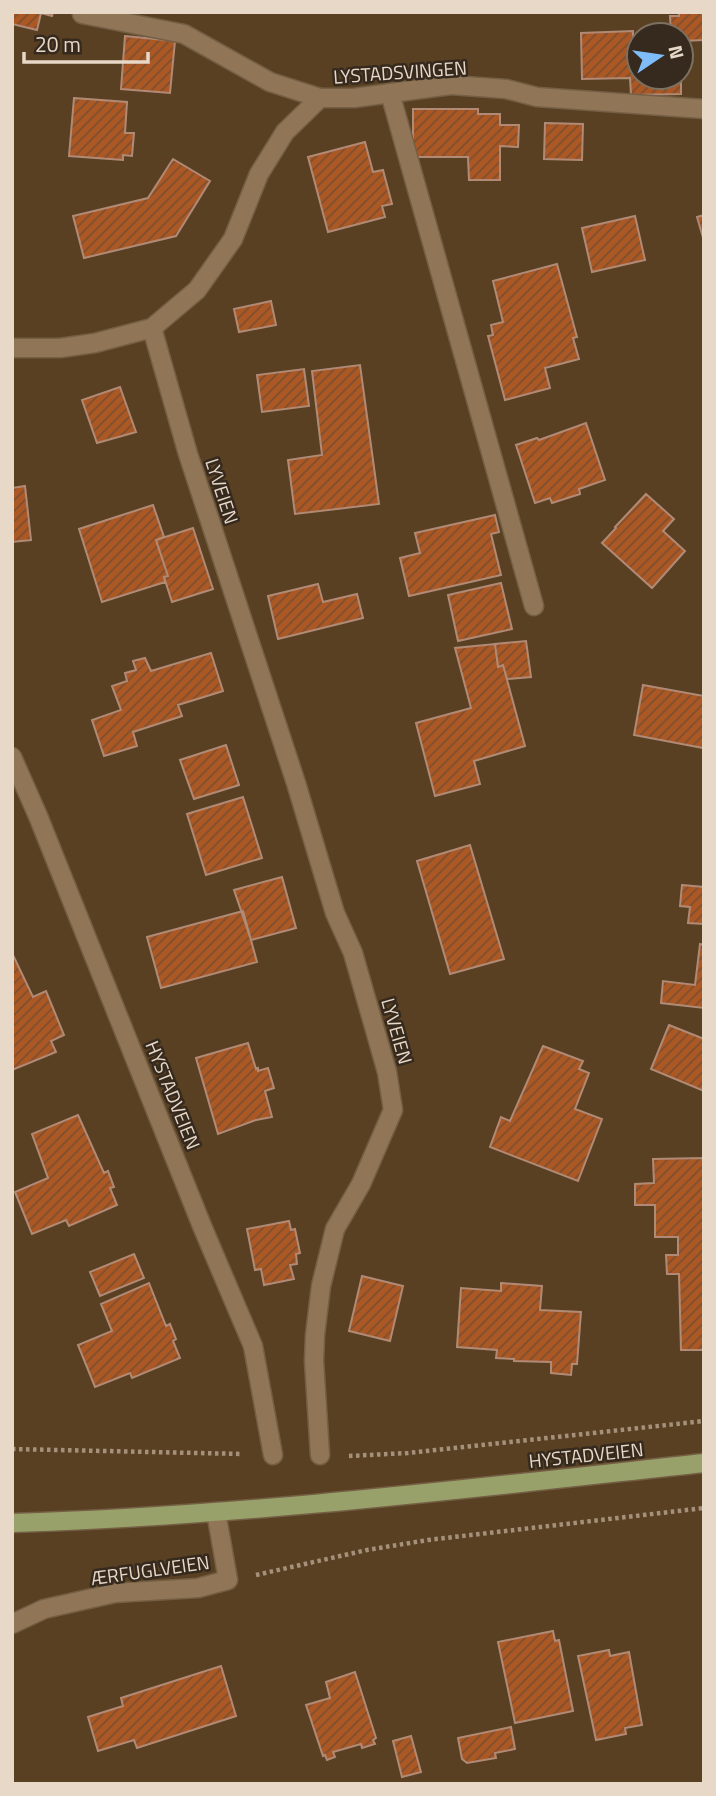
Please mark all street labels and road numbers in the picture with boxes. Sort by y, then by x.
street label: LYSTADSVINGEN [332,52,468,91]
street label: LYVEIEN [198,454,247,527]
street label: LYVEIEN [374,995,421,1067]
street label: HYSTADVEIEN [138,1036,208,1154]
street label: HYSTADVEIEN [527,1434,645,1475]
street label: ÆRFUGLVEIEN [89,1547,211,1592]

